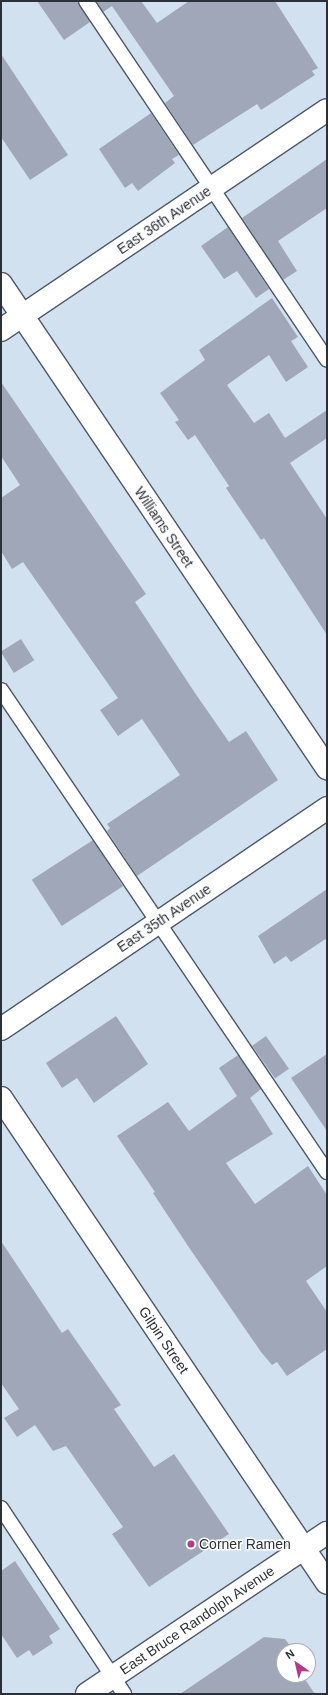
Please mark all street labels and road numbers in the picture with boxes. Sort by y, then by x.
street label: East 36th Avenue [114,182,214,258]
street label: Williams Street [131,484,197,570]
street label: East 35th Avenue [114,880,214,956]
street label: Gilpin Street [135,1303,193,1377]
street label: East Bruce Randolph Avenue [116,1562,278,1678]

